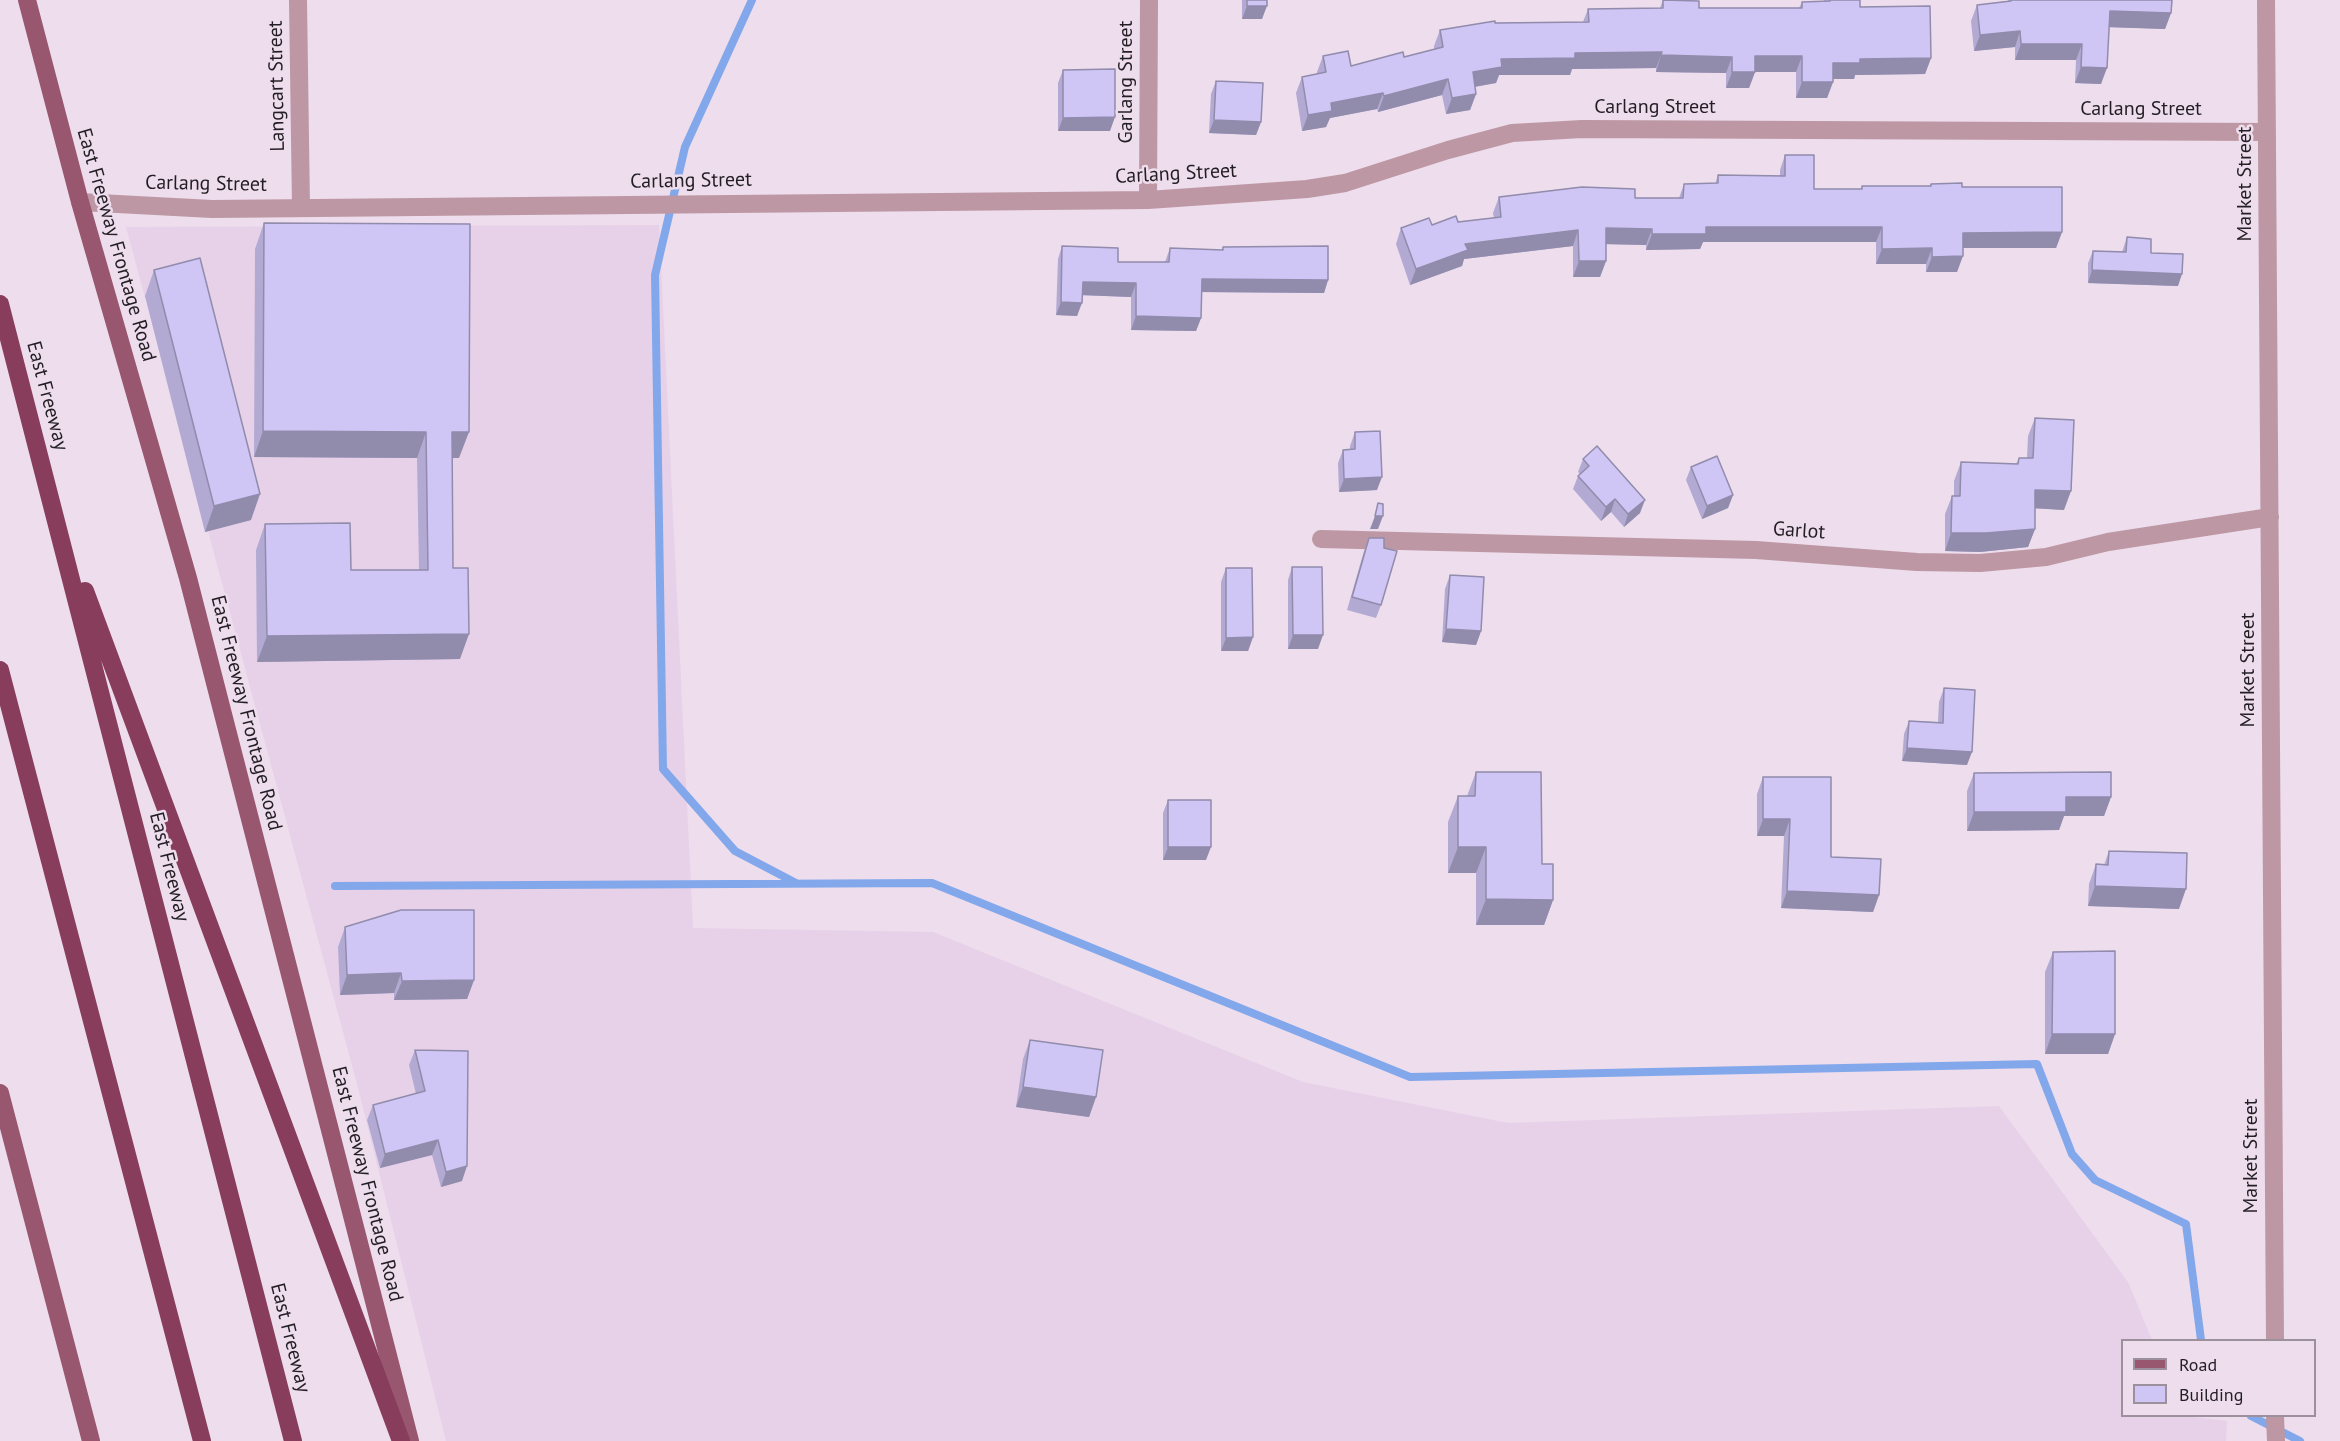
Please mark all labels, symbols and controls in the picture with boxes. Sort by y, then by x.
street label: Langcart Street [264,20,290,152]
street label: Garlang Street [1114,21,1138,143]
street label: Carlang Street [1594,95,1716,119]
street label: Carlang Street [2080,97,2202,121]
street label: East Freeway Frontage Road [71,126,161,364]
street label: Market Street [2233,126,2257,242]
street label: Carlang Street [1115,159,1237,189]
street label: Carlang Street [630,168,752,194]
street label: Carlang Street [145,171,267,197]
street label: East Freeway [21,339,73,453]
street label: Garlot [1772,517,1826,545]
street label: East Freeway Frontage Road [205,593,287,833]
street label: Market Street [2236,612,2260,728]
street label: East Freeway [144,810,194,924]
street label: East Freeway Frontage Road [326,1064,408,1304]
street label: Market Street [2239,1098,2263,1214]
street label: East Freeway [265,1281,315,1395]
legend [2121,1339,2316,1417]
text: Road [2179,1353,2217,1376]
text: Building [2179,1383,2243,1406]

